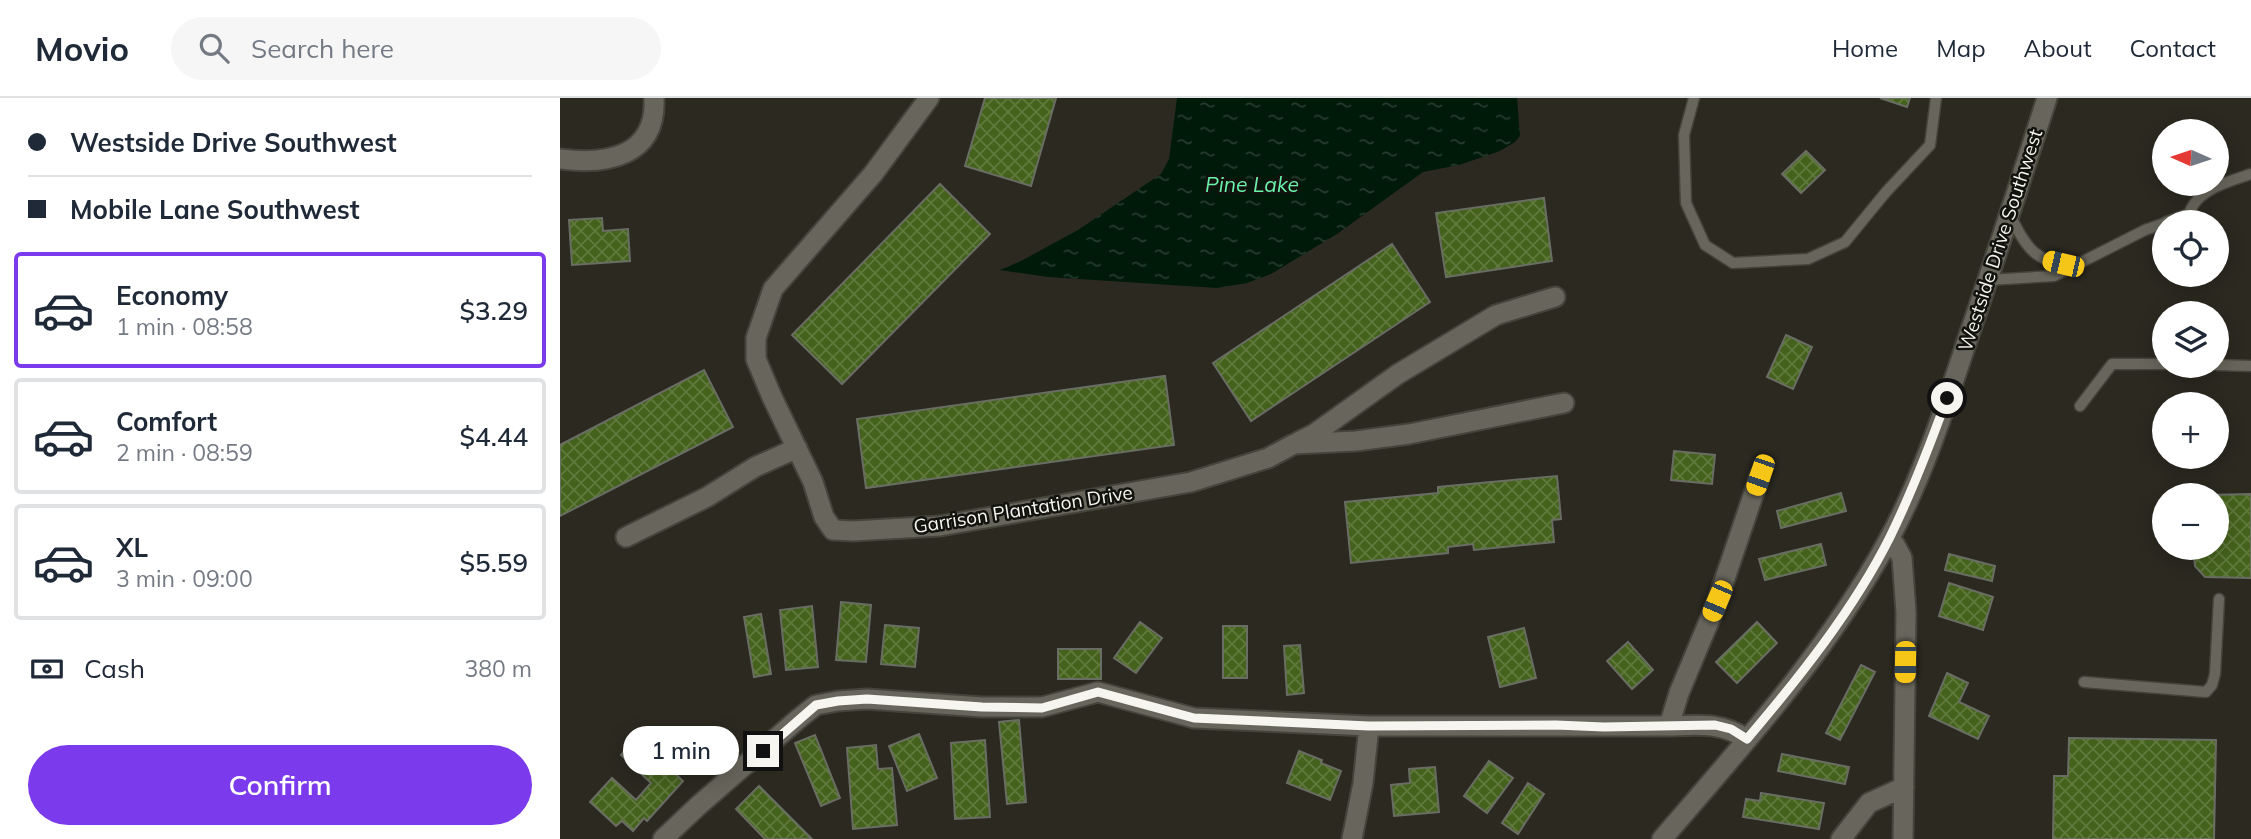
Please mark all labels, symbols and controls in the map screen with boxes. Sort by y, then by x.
search box [171,17,661,80]
text: Movio [35,28,129,69]
icon: search [195,29,233,67]
text: Search here [251,32,394,65]
text: Home [1832,33,1898,63]
text: Map [1936,33,1986,63]
text: About [2024,33,2092,63]
text: Contact [2130,33,2216,63]
north arrow [2152,119,2230,196]
map controls [2152,119,2229,560]
text: Westside Drive Southwest [70,126,397,159]
street label: Westside Drive Southwest [1953,126,2047,354]
water label: Pine Lake [1205,171,1299,197]
text: Mobile Lane Southwest [70,193,360,226]
button: locate [2152,210,2229,287]
car [2041,249,2086,279]
icon: car [32,279,95,342]
text: Economy [116,279,228,312]
text: $3.29 [459,294,528,327]
button: layers [2152,301,2229,378]
text: 1 min · 08:58 [116,312,253,341]
route start [1931,382,1963,414]
button: + [2152,392,2229,469]
icon: car [32,405,95,468]
text: Comfort [116,405,217,438]
text: $4.44 [459,420,528,453]
text: 2 min · 08:59 [116,438,253,467]
car [1744,452,1777,498]
street label: Garrison Plantation Drive [912,480,1134,538]
button: − [2152,483,2229,560]
icon: car [32,531,95,594]
text: XL [116,531,148,564]
text: $5.59 [459,546,528,579]
text: 3 min · 09:00 [116,564,253,593]
car [1700,578,1735,624]
car [1895,641,1916,683]
icon: cash [28,650,66,688]
text: Cash [84,652,145,685]
text: 380 m [464,654,532,683]
callout: 1 min [623,726,738,776]
route end [747,735,779,767]
text: 1 min [651,736,711,765]
button: Confirm [28,745,532,825]

